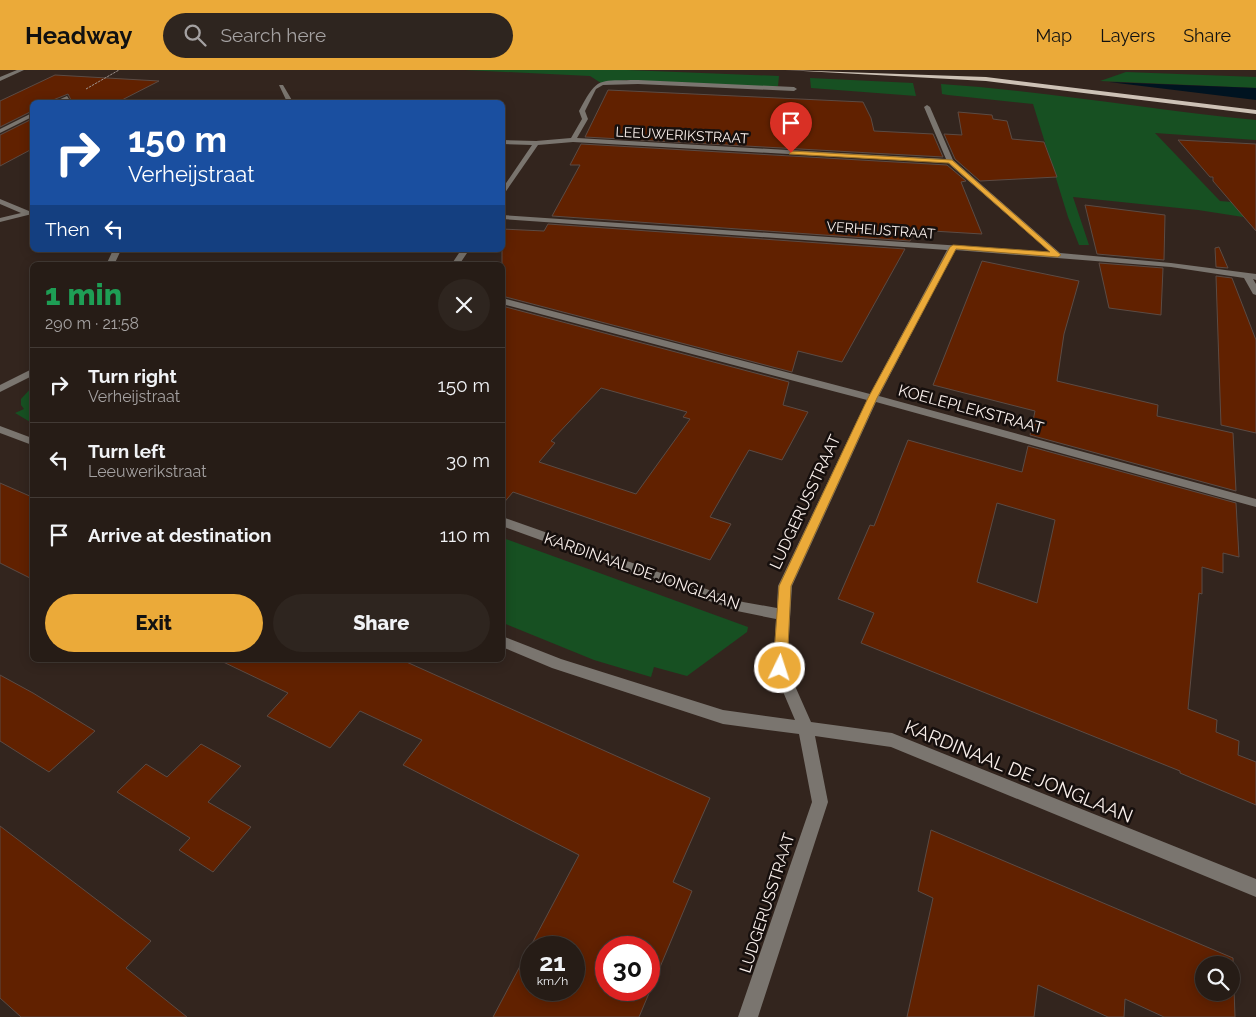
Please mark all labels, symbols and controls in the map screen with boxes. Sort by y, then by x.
search box [163,13,513,58]
text: Headway [25,21,133,50]
icon: search [181,21,209,49]
text: Search here [221,24,326,46]
text: Map [1036,25,1072,46]
text: Layers [1100,25,1155,46]
text: Share [1183,25,1231,46]
pin [770,102,812,153]
icon: arrive [777,109,805,137]
text: 150 m [128,119,227,160]
icon: right [45,120,110,185]
street label: LEEUWERIKSTRAAT [615,124,749,146]
text: Verheijstraat [128,161,255,187]
icon: left [100,215,128,243]
text: Then [45,218,90,240]
street label: VERHEIJSTRAAT [826,218,936,242]
text: 1 min [45,277,122,312]
button: close [438,279,490,331]
text: 290 m · 21:58 [45,314,139,333]
text: Turn right [88,365,177,387]
icon: right [45,371,73,399]
text: 150 m [438,374,490,396]
street label: KOELEPLEKSTRAAT [896,380,1046,438]
text: Verheijstraat [88,387,180,406]
street label: LUDGERUSSTRAAT [766,432,845,572]
text: Turn left [88,440,165,462]
icon: left [45,446,73,474]
text: 30 m [446,449,490,471]
text: Leeuwerikstraat [88,462,207,481]
icon: arrive [45,521,73,549]
text: Arrive at destination [88,524,272,546]
text: 110 m [440,524,490,546]
street label: KARDINAAL DE JONGLAAN [542,529,742,613]
button: Exit [45,594,263,652]
button: Share [273,594,490,652]
position arrow [753,641,805,693]
street label: KARDINAAL DE JONGLAAN [902,715,1136,827]
street label: LUDGERUSSTRAAT [735,830,799,975]
speed limit sign: 30 [595,936,660,1001]
text: 21 [539,947,566,977]
map controls [1195,956,1240,1001]
button: search [1195,956,1240,1001]
text: km/h [537,974,568,988]

